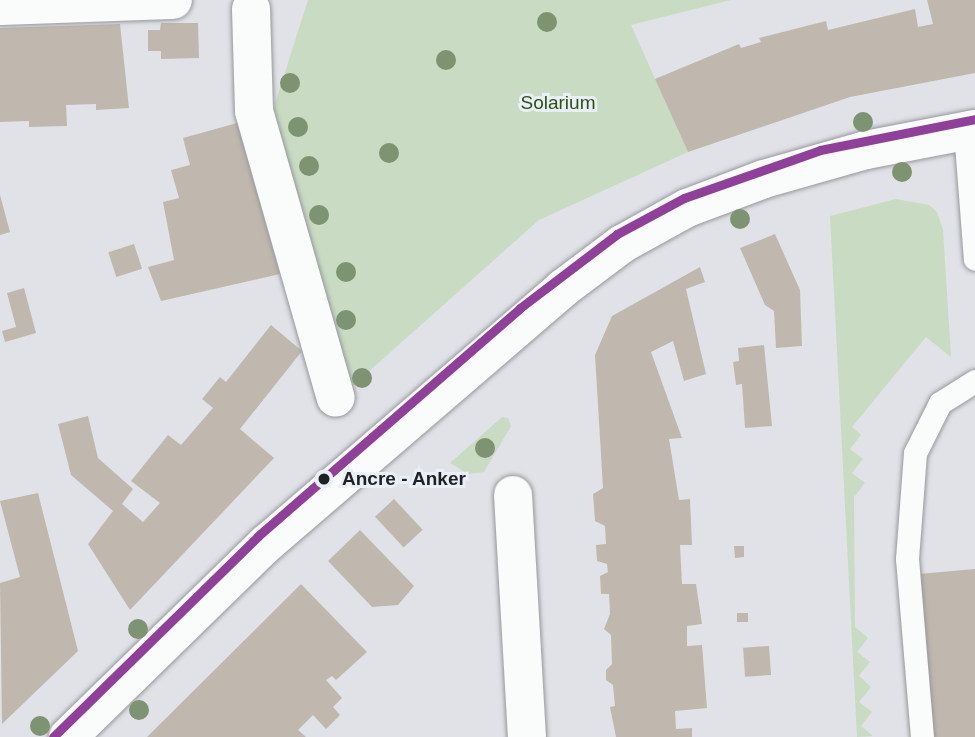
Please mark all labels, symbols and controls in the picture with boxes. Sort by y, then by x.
park label: Solarium [521,92,595,114]
marker: Ancre - Anker [313,468,335,490]
place label: Ancre - Anker [342,468,467,490]

